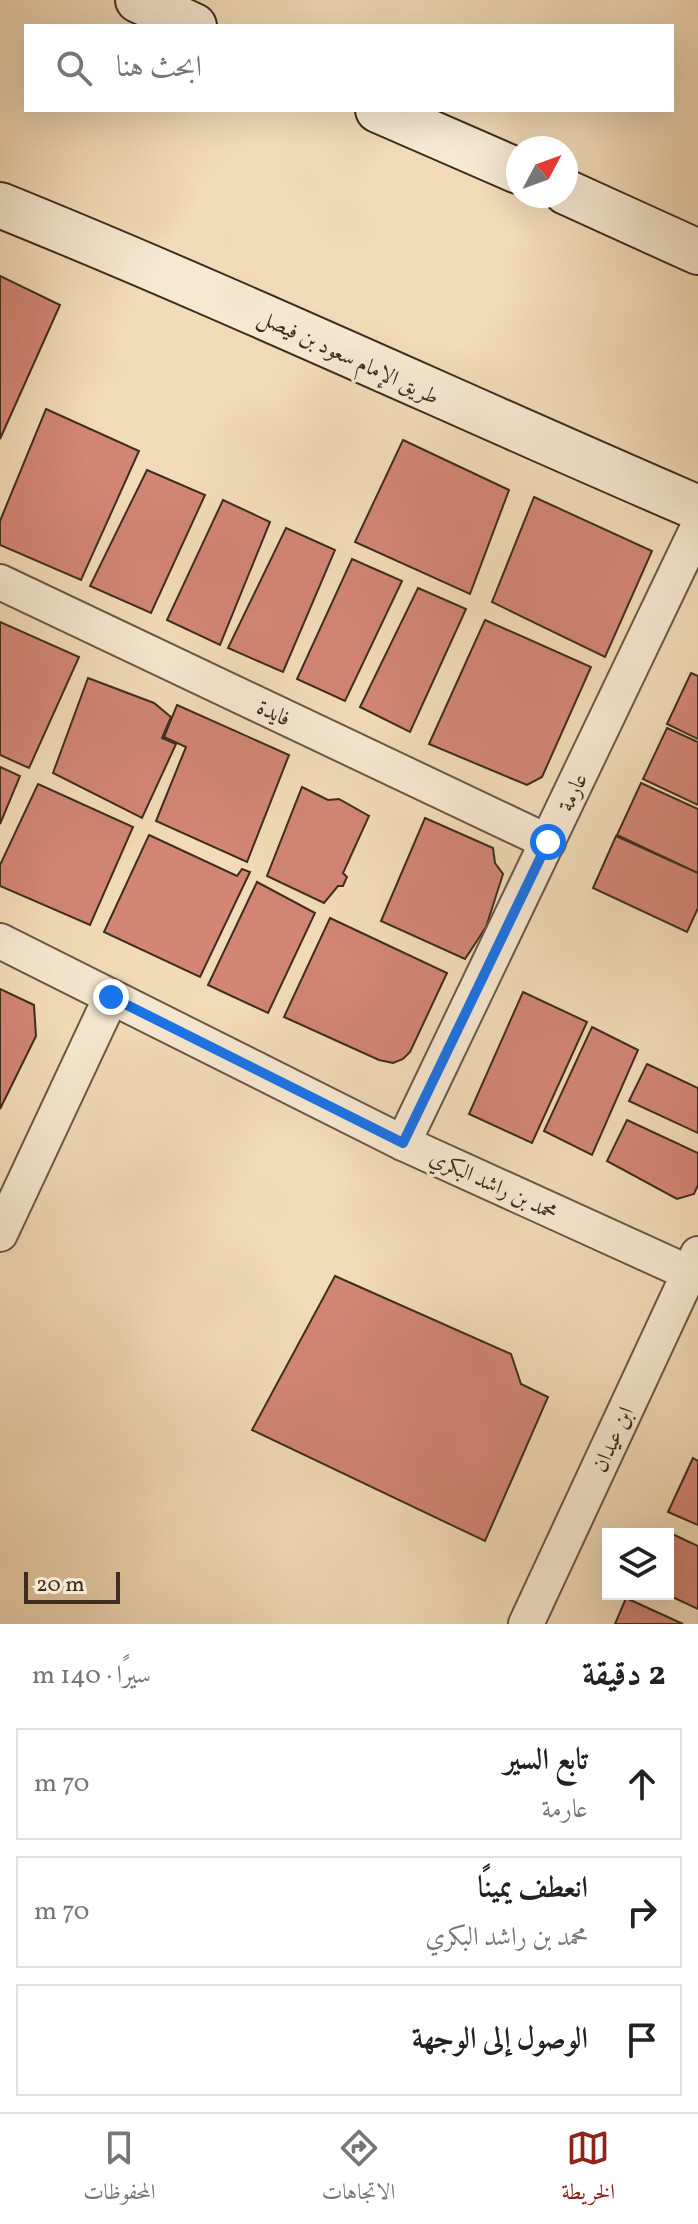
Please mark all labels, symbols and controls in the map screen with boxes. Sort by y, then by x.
search box [24,24,674,112]
icon: search [52,46,96,90]
text: ابحث هنا [116,47,202,89]
north arrow [506,136,578,208]
street label: طريق الإمام سعود بن فيصل [251,303,444,416]
street label: فايدة [251,693,295,735]
street label: عارمة [552,769,597,817]
route start [530,824,566,860]
route end [93,979,129,1015]
street label: محمد بن راشد البكري [424,1143,562,1229]
street label: ابن عيدان [586,1402,643,1478]
map controls [602,1528,674,1600]
button: layers [602,1528,674,1600]
scale bar [24,1568,120,1604]
text: 20 m [36,1570,85,1601]
text: 2 دقيقة [582,1652,666,1699]
text: سيرًا · 140 m [32,1658,151,1694]
text: تابع السير [504,1740,588,1782]
icon: ahead [620,1762,664,1806]
text: 70 m [34,1766,89,1802]
text: عارمة [542,1792,588,1828]
text: انعطف يمينًا [477,1868,588,1910]
icon: right [620,1890,664,1934]
text: 70 m [34,1894,89,1930]
text: محمد بن راشد البكري [425,1920,588,1956]
icon: arrive [620,2018,664,2062]
text: الوصول إلى الوجهة [412,2019,588,2061]
tab: المحفوظات [83,2126,156,2213]
tab: الاتجاهات [322,2126,395,2213]
tab: الخريطة [561,2126,615,2213]

